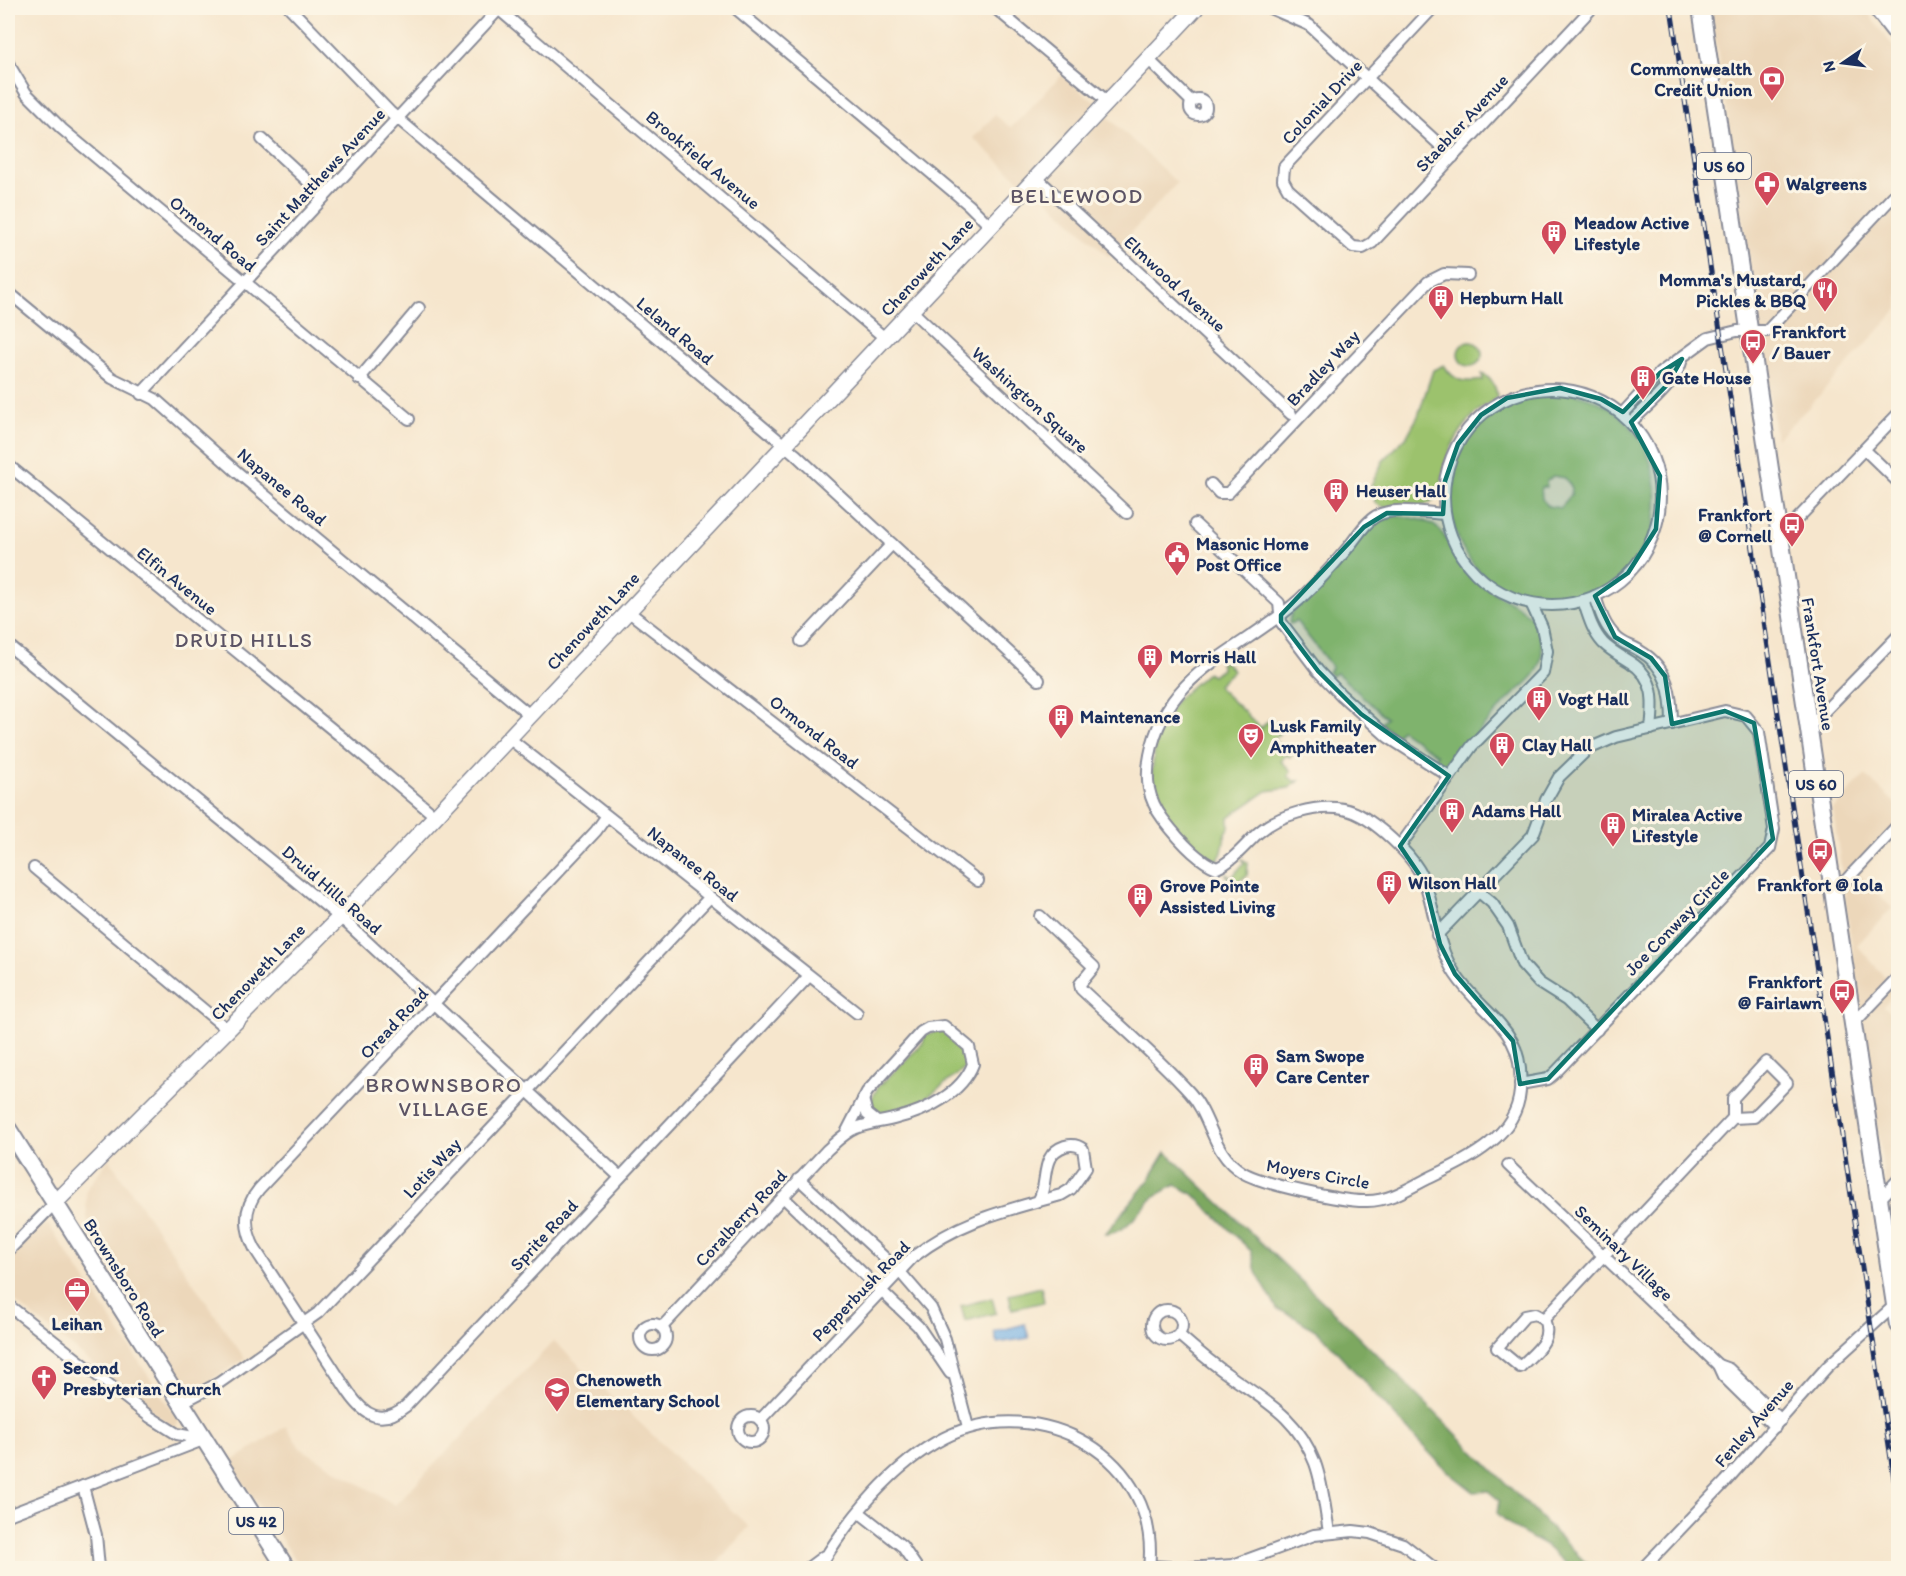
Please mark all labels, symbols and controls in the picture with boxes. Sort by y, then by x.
north arrow [1813,33,1873,93]
street label: Colonial Drive [1277,55,1367,149]
place label: Commonwealth Credit Union [1630,58,1752,101]
text: N [1818,59,1839,74]
bank icon: Commonwealth Credit Union [1757,64,1787,102]
street label: Staebler Avenue [1411,69,1513,177]
street label: Saint Matthews Avenue [250,103,390,251]
street label: Brookfield Avenue [641,106,765,214]
road number: US 60 [1697,153,1751,179]
pharmacy icon: Walgreens [1752,169,1782,207]
place label: Walgreens [1786,173,1867,195]
district label: BELLEWOOD [1010,183,1144,208]
street label: Ormond Road [165,191,261,277]
place label: Meadow Active Lifestyle [1574,212,1690,255]
street label: Chenoweth Lane [876,213,978,321]
building icon: Meadow Active Lifestyle [1539,218,1569,256]
street label: Elmwood Avenue [1119,231,1231,337]
place label: Momma's Mustard, Pickles & BBQ [1659,269,1806,312]
restaurant icon: Momma's Mustard, Pickles & BBQ [1810,275,1840,313]
building icon: Hepburn Hall [1426,283,1456,321]
place label: Hepburn Hall [1460,287,1564,309]
street label: Leland Road [632,292,718,370]
place label: Frankfort / Bauer [1771,321,1846,364]
street label: Bradley Way [1282,325,1365,411]
bus stop icon: Frankfort / Bauer [1738,327,1768,365]
street label: Washington Square [967,342,1093,458]
building icon: Gate House [1628,363,1658,401]
place label: Gate House [1662,367,1752,389]
street label: Napanee Road [233,443,331,531]
building icon: Heuser Hall [1321,476,1351,514]
place label: Heuser Hall [1356,480,1447,502]
place label: Frankfort @ Cornell [1698,504,1773,547]
bus stop icon: Frankfort @ Cornell [1777,510,1807,548]
place label: Masonic Home Post Office [1196,533,1309,576]
public building icon: Masonic Home Post Office [1162,539,1192,577]
street label: Elfin Avenue [132,542,222,620]
street label: Chenoweth Lane [542,567,644,675]
street label: Frankfort Avenue [1797,596,1839,732]
district label: DRUID HILLS [175,627,313,652]
building icon: Morris Hall [1135,642,1165,680]
place label: Morris Hall [1170,646,1257,668]
building icon: Vogt Hall [1524,684,1554,722]
place label: Vogt Hall [1558,688,1630,710]
street label: Ormond Road [765,690,863,774]
building icon: Maintenance [1046,702,1076,740]
place label: Maintenance [1080,706,1181,728]
place label: Lusk Family Amphitheater [1269,715,1377,758]
theatre icon: Lusk Family Amphitheater [1236,721,1266,759]
building icon: Clay Hall [1487,730,1517,768]
place label: Clay Hall [1522,734,1593,756]
road number: US 60 [1789,771,1843,797]
building icon: Adams Hall [1437,796,1467,834]
place label: Adams Hall [1471,800,1562,822]
place label: Miralea Active Lifestyle [1632,804,1743,847]
building icon: Miralea Active Lifestyle [1598,810,1628,848]
street label: Napanee Road [643,821,743,907]
bus stop icon: Frankfort @ Iola [1805,836,1835,874]
street label: Druid Hills Road [277,841,387,940]
street label: Joe Conway Circle [1620,864,1734,980]
building icon: Wilson Hall [1374,868,1404,906]
place label: Wilson Hall [1408,872,1497,894]
place label: Frankfort @ Iola [1757,874,1883,896]
place label: Grove Pointe Assisted Living [1159,875,1276,918]
building icon: Grove Pointe Assisted Living [1125,881,1155,919]
street label: Chenoweth Lane [206,919,310,1025]
place label: Frankfort @ Fairlawn [1738,971,1823,1014]
bus stop icon: Frankfort @ Fairlawn [1827,977,1857,1015]
street label: Oread Road [355,982,433,1064]
place label: Sam Swope Care Center [1276,1045,1370,1088]
building icon: Sam Swope Care Center [1241,1051,1271,1089]
district label: BROWNSBORO VILLAGE [366,1072,522,1121]
street label: Lotis Way [398,1133,466,1203]
street label: Moyers Circle [1265,1154,1371,1194]
street label: Coralberry Road [690,1165,792,1271]
street label: Sprite Road [505,1195,583,1275]
street label: Seminary Village [1570,1200,1678,1306]
street label: Brownsboro Road [79,1214,169,1342]
street label: Pepperbush Road [807,1236,915,1346]
office icon: Leihan [62,1275,92,1313]
place label: Leihan [52,1313,103,1335]
place label: Second Presbyterian Church [63,1357,222,1400]
church icon: Second Presbyterian Church [29,1363,59,1401]
place label: Chenoweth Elementary School [576,1369,720,1412]
street label: Fenley Avenue [1710,1374,1798,1472]
school or university icon: Chenoweth Elementary School [542,1375,572,1413]
road number: US 42 [229,1508,283,1534]

